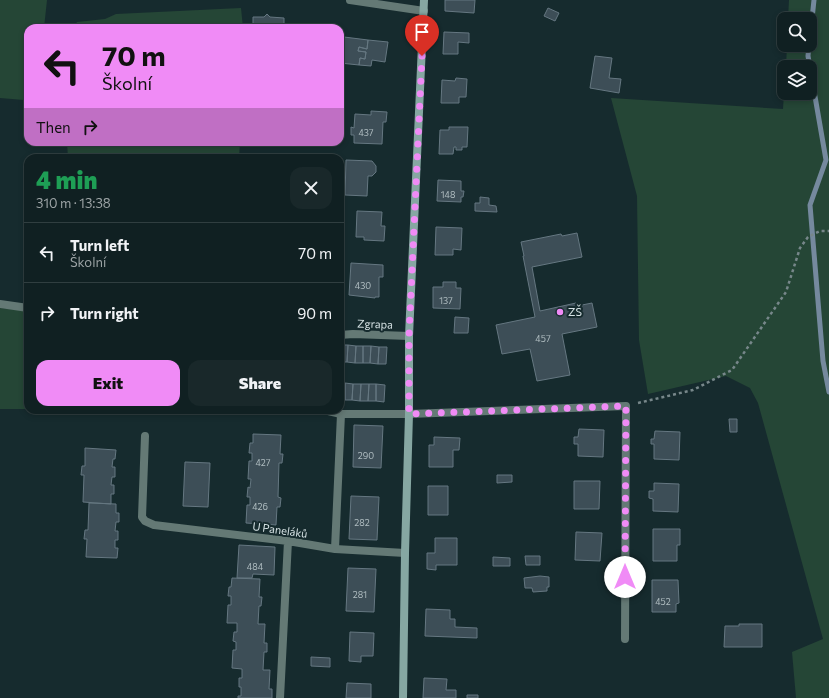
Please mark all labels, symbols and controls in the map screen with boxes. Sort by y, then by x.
map controls [777,12,817,100]
button: search [777,12,817,52]
pin [405,15,439,56]
icon: arrive [411,21,433,43]
text: 70 m [102,38,166,72]
icon: left [36,40,88,92]
button: layers [777,60,817,100]
text: Školní [102,72,152,94]
icon: right [79,116,101,138]
text: Then [36,118,71,136]
house number: 437 [358,127,374,138]
text: 4 min [36,165,97,194]
button: close [290,167,332,209]
house number: 148 [441,189,455,200]
text: 310 m · 13:38 [36,195,111,211]
text: Turn left [70,236,129,254]
icon: left [36,242,58,264]
text: 70 m [298,244,332,262]
text: Školní [70,254,106,270]
house number: 430 [355,280,371,291]
house number: 137 [439,295,453,306]
icon: right [36,302,58,324]
text: Turn right [70,304,139,322]
text: 90 m [297,304,332,322]
place label: ZŠ [568,304,582,318]
marker: ZŠ [555,307,565,317]
street label: Zgrapa [357,316,393,331]
house number: 457 [535,333,551,344]
button: Exit [36,360,180,406]
button: Share [188,360,332,406]
house number: 290 [358,450,374,461]
house number: 427 [256,457,271,468]
house number: 426 [252,501,268,512]
house number: 282 [354,517,370,528]
street label: U Paneláků [252,519,308,540]
position arrow [604,556,646,598]
house number: 484 [247,561,264,572]
house number: 281 [353,589,367,600]
house number: 452 [655,596,671,607]

